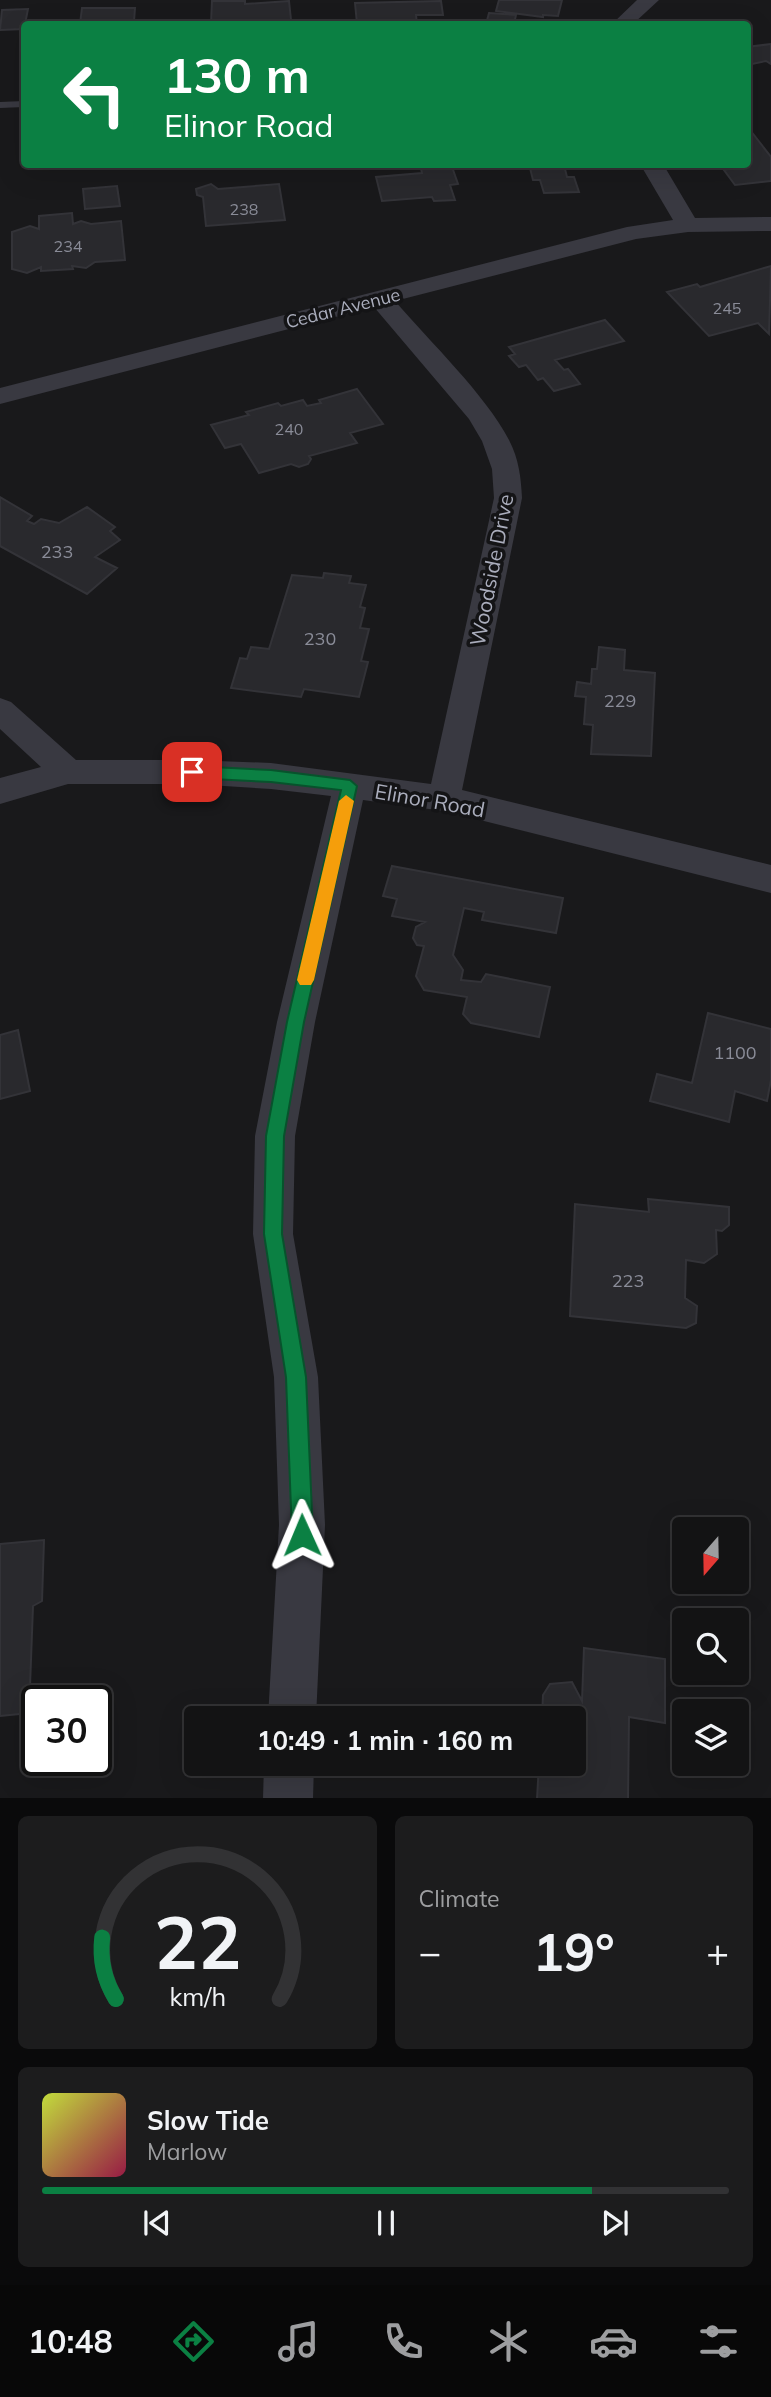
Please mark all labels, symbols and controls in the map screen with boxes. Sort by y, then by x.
text: 130 m [164,44,310,105]
icon: left [49,49,140,140]
text: Elinor Road [164,105,334,145]
house number: 238 [230,199,258,219]
house number: 234 [54,236,83,256]
street label: Cedar Avenue [283,283,403,333]
house number: 245 [713,298,741,318]
house number: 240 [275,419,303,439]
street label: Woodside Drive [464,492,518,648]
house number: 233 [41,540,73,563]
house number: 230 [304,627,336,650]
house number: 229 [604,689,636,712]
pin [162,742,222,802]
icon: arrive [173,753,211,791]
street label: Elinor Road [373,778,487,822]
house number: 1100 [713,1041,757,1064]
house number: 223 [612,1269,644,1292]
position arrow [265,1498,339,1572]
north arrow [672,1517,749,1594]
map controls [672,1517,749,1776]
button: search [672,1608,749,1685]
speed limit sign: 30 [21,1685,112,1776]
button: layers [672,1699,749,1776]
text: 10:49 · 1 min · 160 m [257,1724,513,1757]
text: Climate [419,1884,500,1913]
text: 22 [154,1896,241,1987]
text: 19° [533,1919,615,1984]
text: − [419,1928,441,1976]
text: + [706,1928,729,1976]
text: km/h [169,1980,226,2011]
text: Slow Tide [147,2104,269,2137]
text: Marlow [147,2137,227,2166]
icon: previous [138,2204,176,2242]
icon: pause [367,2204,405,2242]
icon: next [596,2204,634,2242]
icon: directions [169,2317,218,2366]
icon: music [274,2317,323,2366]
icon: phone [379,2317,428,2366]
icon: climate [484,2317,533,2366]
icon: car [589,2317,638,2366]
icon: filters [694,2317,743,2366]
text: 10:48 [28,2321,113,2361]

